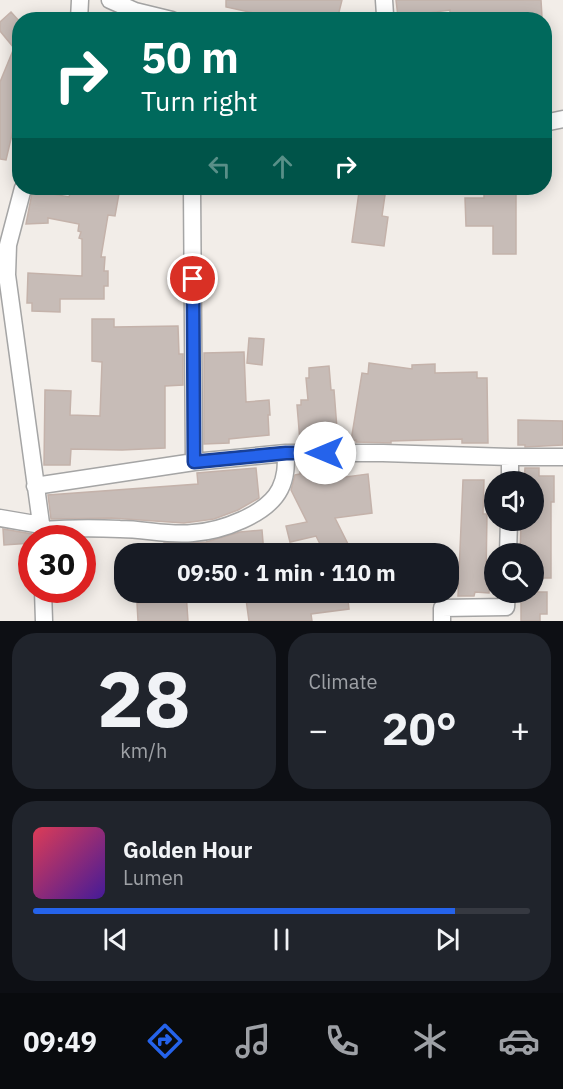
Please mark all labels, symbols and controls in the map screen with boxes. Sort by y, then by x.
text: 50 m [141,30,239,85]
icon: right [42,36,120,114]
text: Turn right [141,83,258,118]
icon: left [203,150,236,183]
icon: ahead [266,150,299,183]
icon: right [329,150,362,183]
pin [167,253,218,304]
icon: arrive [176,262,209,295]
position arrow [293,421,357,485]
map controls [484,471,544,603]
button: sound [484,471,544,531]
speed limit sign: 30 [18,525,96,603]
button: search [484,543,544,603]
text: 09:50 · 1 min · 110 m [177,558,396,587]
text: 28 [97,647,191,748]
text: Climate [309,668,377,695]
text: 20° [382,699,457,757]
text: − [309,708,328,751]
text: + [510,708,530,751]
text: km/h [120,737,167,764]
text: Golden Hour [123,835,252,864]
text: Lumen [123,864,184,891]
icon: previous [99,923,132,956]
icon: pause [265,923,298,956]
icon: next [431,923,464,956]
icon: directions [144,1020,186,1062]
icon: music [232,1020,274,1062]
icon: phone [321,1020,363,1062]
icon: climate [409,1020,451,1062]
icon: car [498,1020,540,1062]
text: 09:49 [23,1024,97,1059]

